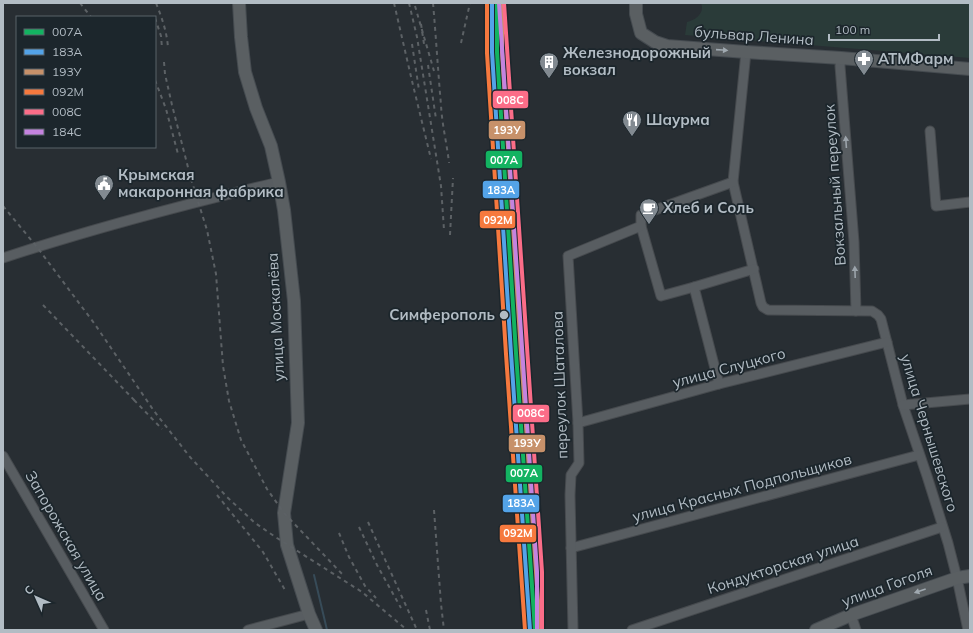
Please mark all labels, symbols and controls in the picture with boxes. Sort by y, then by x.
legend [16,16,156,148]
scale bar [829,16,939,42]
street label: бульвар Ленина [694,22,814,49]
text: 100 m [835,22,870,37]
text: 007А [52,24,83,39]
place label: Железнодорожный вокзал [563,43,711,79]
text: 183А [52,44,83,59]
one-way arrow [715,47,728,54]
pharmacy icon: АТМФарм [853,48,875,76]
place label: АТМФарм [878,49,953,68]
building icon: Железнодорожный вокзал [538,51,560,79]
text: 193У [52,64,82,79]
text: 092М [52,84,84,99]
line badge: 008С [492,90,529,109]
text: 008С [496,93,524,107]
street label: Вокзальный переулок [819,103,850,266]
text: 008С [52,104,82,119]
restaurant icon: Шаурма [621,109,643,137]
place label: Шаурма [646,110,710,129]
line badge: 193У [488,120,526,140]
text: 193У [493,123,521,137]
text: 184С [52,124,82,139]
one-way arrow [842,136,849,148]
line badge: 007А [485,150,523,169]
text: 007А [490,153,519,167]
place label: Крымская макаронная фабрика [118,165,284,201]
public building icon: Крымская макаронная фабрика [93,173,115,201]
line badge: 183А [482,180,520,199]
text: 183А [487,183,516,197]
cafe icon: Хлеб и Соль [638,197,660,225]
place label: Хлеб и Соль [662,198,754,217]
line badge: 092М [479,210,516,229]
text: 092М [483,213,513,227]
street label: улица Москалёва [263,252,288,382]
one-way arrow [851,266,858,278]
place label: Симферополь [389,305,495,324]
marker: Симферополь [498,309,510,321]
street label: переулок Шаталова [547,311,572,459]
street label: улица Слуцкого [670,343,787,392]
street label: улица Чернышевского [896,352,963,514]
line badge: 008С [512,404,550,423]
text: 008С [517,406,545,420]
line badge: 193У [508,434,546,453]
text: 193У [513,436,541,450]
street label: улица Красных Подпольщиков [630,449,854,526]
line badge: 007А [505,464,543,483]
text: 007А [510,466,539,480]
street label: Запорожская улица [21,467,111,604]
line badge: 183А [502,494,540,513]
text: 183А [507,496,536,510]
line badge: 092М [499,524,537,543]
text: 092М [503,526,533,540]
street label: Кондукторская улица [705,531,861,598]
street label: улица Гоголя [839,560,935,611]
north arrow [16,577,56,617]
text: С [21,582,37,598]
one-way arrow [914,588,926,594]

